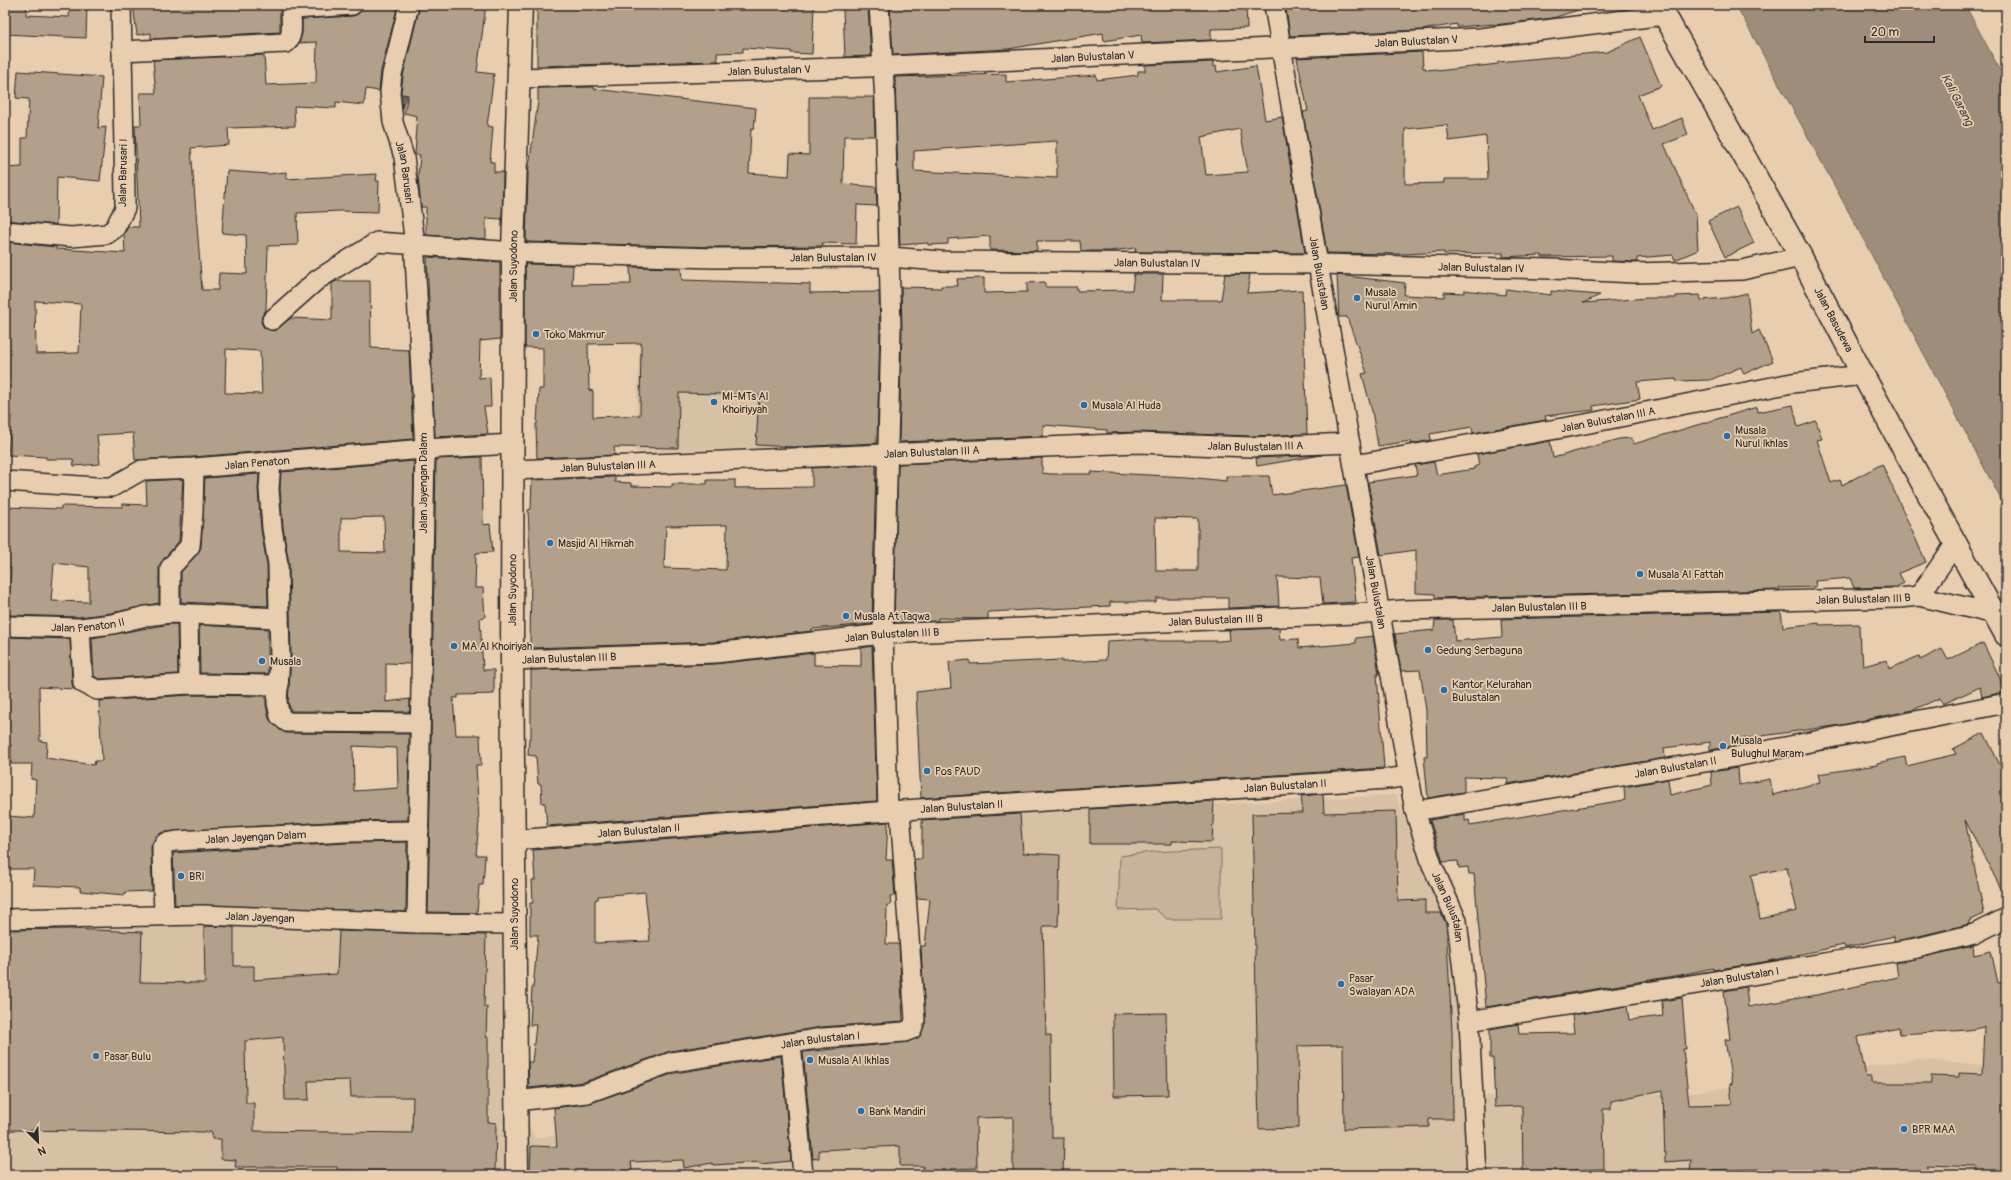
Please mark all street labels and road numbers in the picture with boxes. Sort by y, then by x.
street label: Jalan Bulustalan V [1374,33,1458,50]
street label: Jalan Bulustalan V [1051,48,1135,65]
street label: Jalan Bulustalan V [727,62,811,78]
street label: Jalan Barusari I [116,139,130,207]
street label: Jalan Barusari [393,139,416,204]
street label: Jalan Suyodono [506,230,520,302]
street label: Jalan Bulustalan [1307,235,1333,311]
street label: Jalan Bulustalan IV [790,251,877,264]
street label: Jalan Bulustalan IV [1114,256,1201,270]
street label: Jalan Bulustalan IV [1438,260,1525,275]
street label: Jalan Basudewa [1812,285,1856,354]
street label: Jalan Bulustalan III A [1560,404,1656,435]
street label: Jalan Jayengan Dalam [417,432,430,534]
street label: Jalan Bulustalan III A [1207,438,1303,454]
street label: Jalan Bulustalan III A [883,443,980,460]
street label: Jalan Penaton [224,454,290,472]
street label: Jalan Bulustalan III A [560,457,656,474]
street label: Jalan Suyodono [506,554,519,626]
street label: Jalan Bulustalan [1363,554,1389,630]
street label: Jalan Bulustalan III B [1815,590,1911,607]
street label: Jalan Bulustalan III B [1492,599,1587,614]
street label: Jalan Bulustalan III B [1168,611,1263,628]
street label: Jalan Penaton II [51,615,126,635]
street label: Jalan Bulustalan III B [844,625,939,645]
street label: Jalan Bulustalan III B [521,650,617,666]
street label: Jalan Bulustalan II [1633,754,1717,780]
street label: Jalan Bulustalan II [1243,776,1327,795]
street label: Jalan Bulustalan II [920,797,1004,815]
street label: Jalan Bulustalan II [597,821,681,840]
street label: Jalan Jayengan Dalam [205,828,307,846]
street label: Jalan Bulustalan [1429,870,1466,943]
street label: Jalan Suyodono [508,878,521,950]
street label: Jalan Jayengan [225,909,295,925]
street label: Jalan Bulustalan I [1699,964,1780,990]
street label: Jalan Bulustalan I [780,1029,861,1051]

